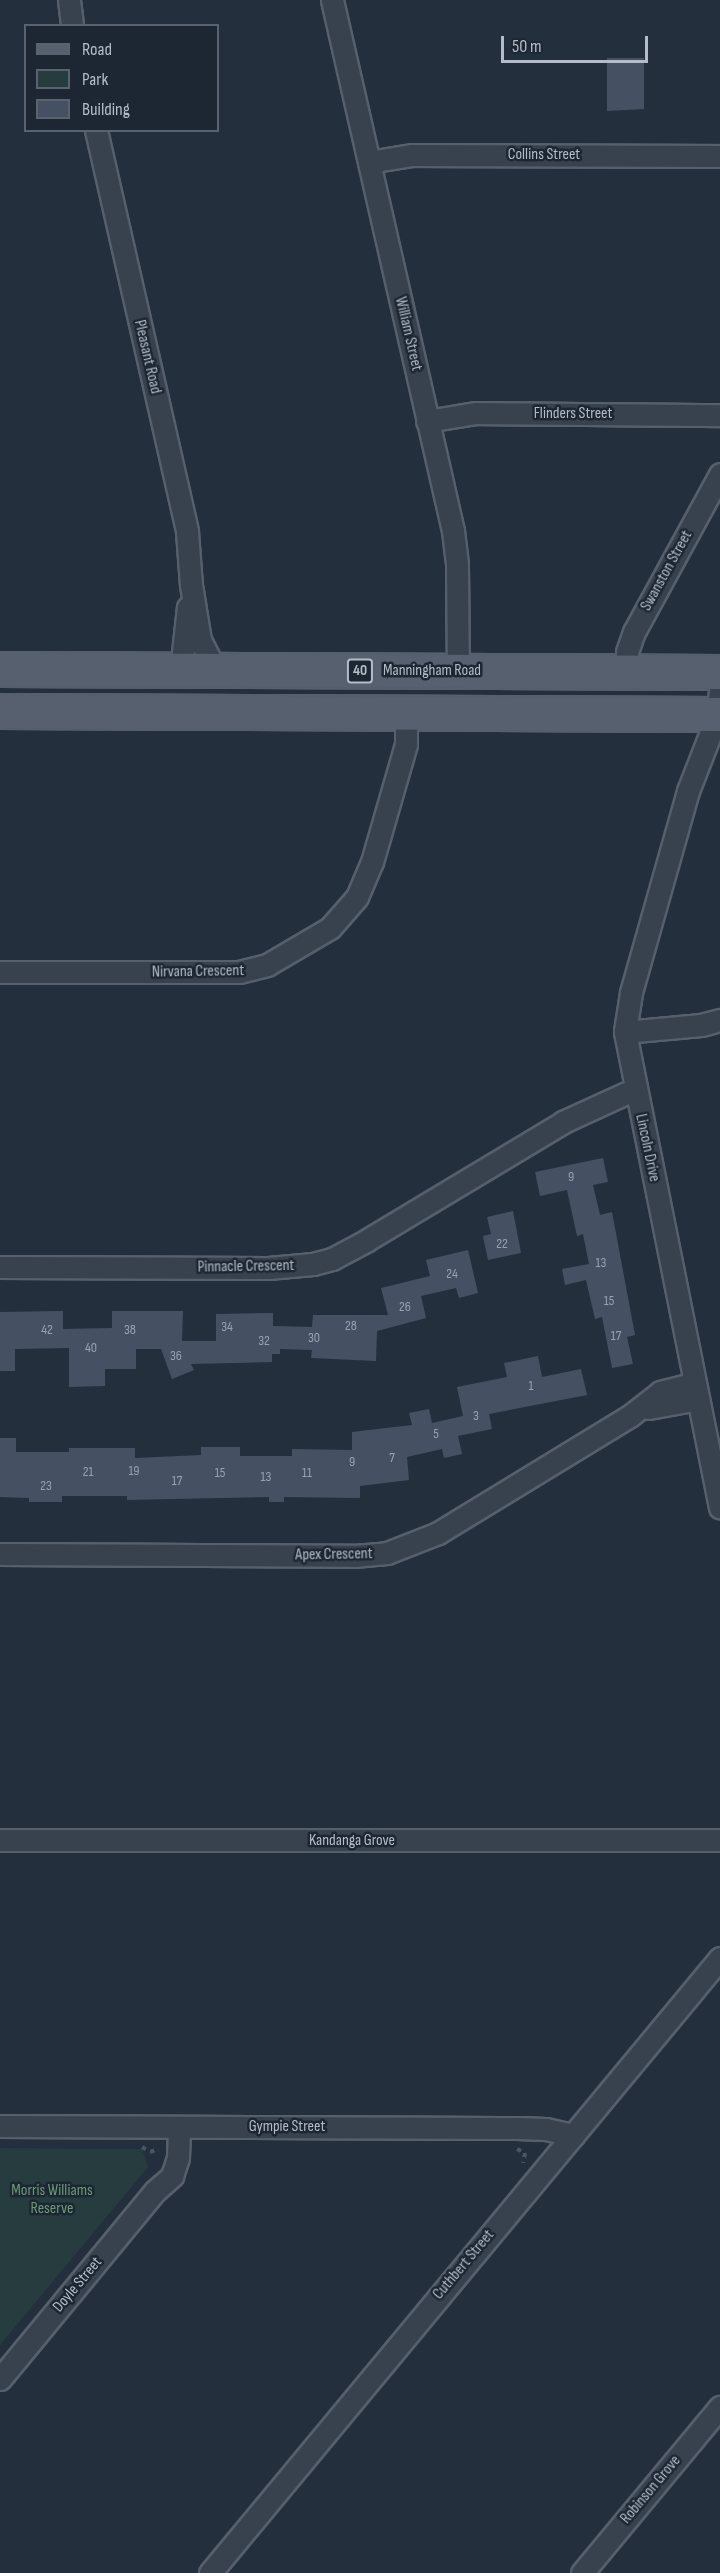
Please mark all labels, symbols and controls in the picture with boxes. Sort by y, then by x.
legend [24,24,219,132]
scale bar [504,24,651,62]
text: 50 m [512,36,542,57]
text: Road [82,39,112,60]
text: Park [82,69,108,90]
text: Building [82,99,130,120]
street label: Collins Street [508,145,580,165]
street label: William Street [390,295,426,373]
street label: Pleasant Road [129,318,165,396]
street label: Flinders Street [534,404,612,424]
street label: Swanston Street [637,527,697,615]
road number: 40 [346,659,374,683]
street label: Manningham Road [383,661,481,681]
street label: Nirvana Crescent [152,962,244,982]
street label: Lincoln Drive [630,1112,664,1184]
house number: 9 [568,1169,574,1185]
house number: 22 [496,1236,508,1252]
house number: 13 [596,1255,606,1271]
street label: Pinnacle Crescent [197,1257,295,1277]
house number: 24 [446,1266,458,1282]
house number: 15 [604,1293,614,1309]
house number: 26 [399,1299,411,1315]
house number: 28 [345,1318,357,1334]
house number: 34 [221,1319,233,1335]
house number: 42 [41,1322,53,1338]
house number: 38 [124,1322,136,1338]
house number: 17 [611,1328,621,1344]
house number: 30 [308,1330,320,1346]
house number: 32 [258,1333,270,1349]
house number: 40 [85,1340,97,1356]
house number: 36 [170,1348,182,1364]
house number: 1 [529,1378,533,1394]
house number: 3 [473,1408,479,1424]
house number: 5 [433,1426,439,1442]
house number: 7 [389,1450,395,1466]
house number: 9 [349,1454,355,1470]
house number: 19 [128,1463,140,1479]
house number: 21 [83,1464,93,1480]
house number: 15 [215,1465,225,1481]
house number: 11 [302,1465,312,1481]
house number: 13 [261,1469,271,1485]
house number: 17 [172,1473,182,1489]
house number: 23 [40,1478,52,1494]
street label: Apex Crescent [295,1545,373,1565]
street label: Kandanga Grove [309,1831,395,1851]
street label: Gympie Street [249,2117,325,2137]
park label: Morris Williams Reserve [11,2181,93,2219]
street label: Cuthbert Street [429,2226,499,2304]
street label: Doyle Street [49,2253,107,2317]
street label: Robinson Grove [617,2452,685,2528]

